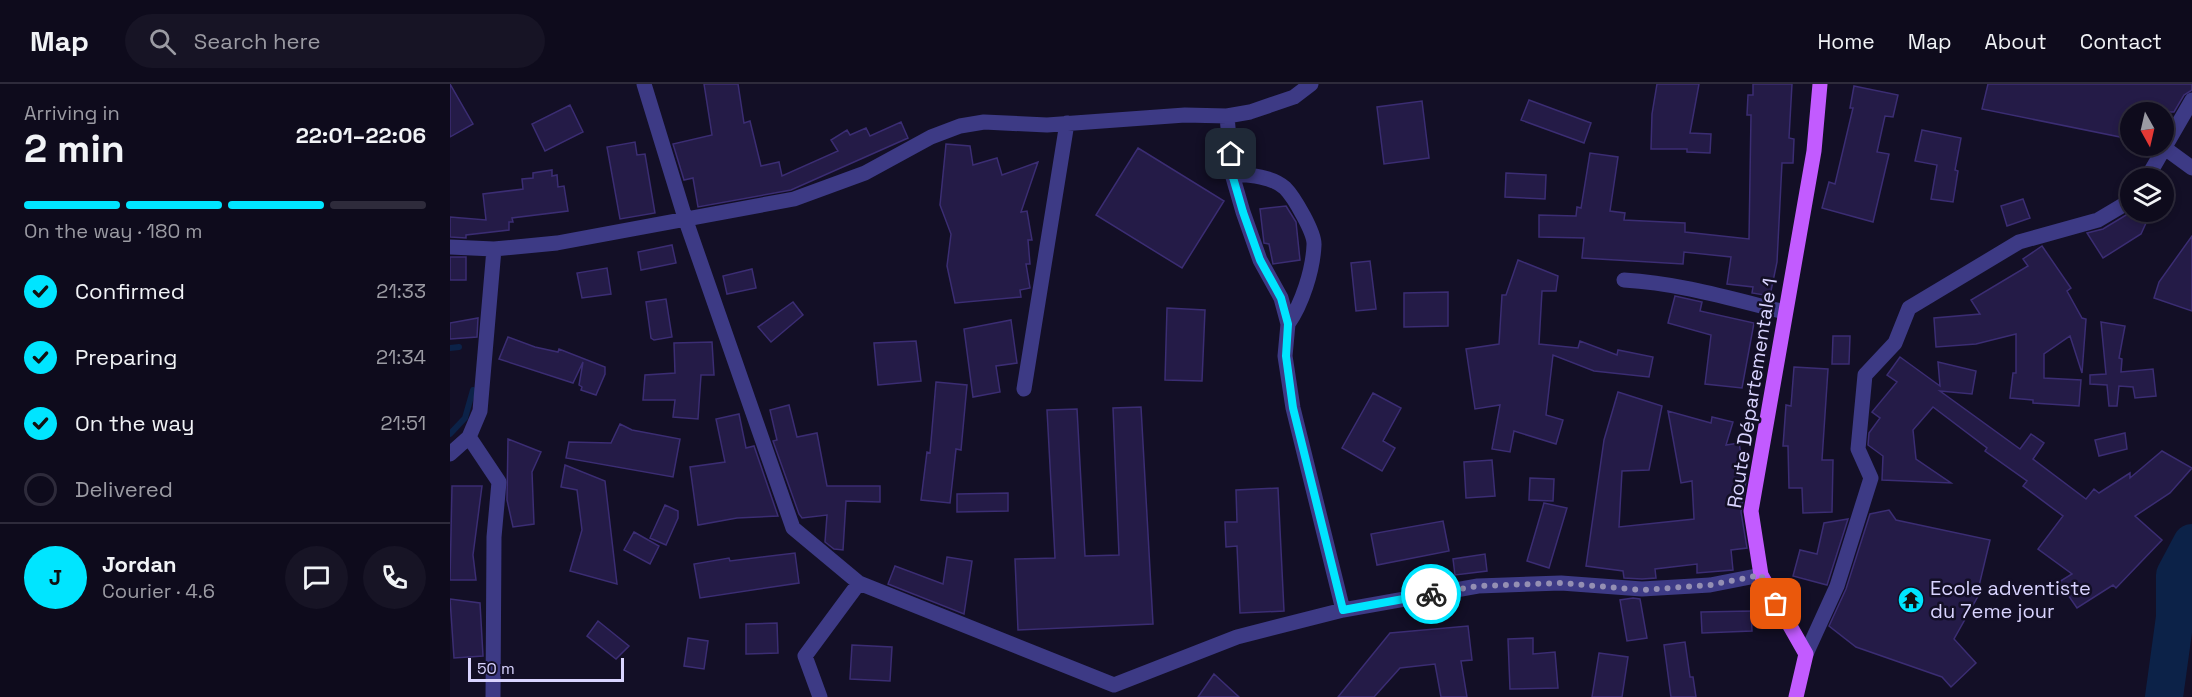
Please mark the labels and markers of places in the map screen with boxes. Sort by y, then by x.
pin [1205,128,1256,179]
place label: Ecole adventiste du 7eme jour [1930,575,2091,624]
pin [1750,578,1801,629]
temple icon: Ecole adventiste du 7eme jour [1896,585,1926,615]

